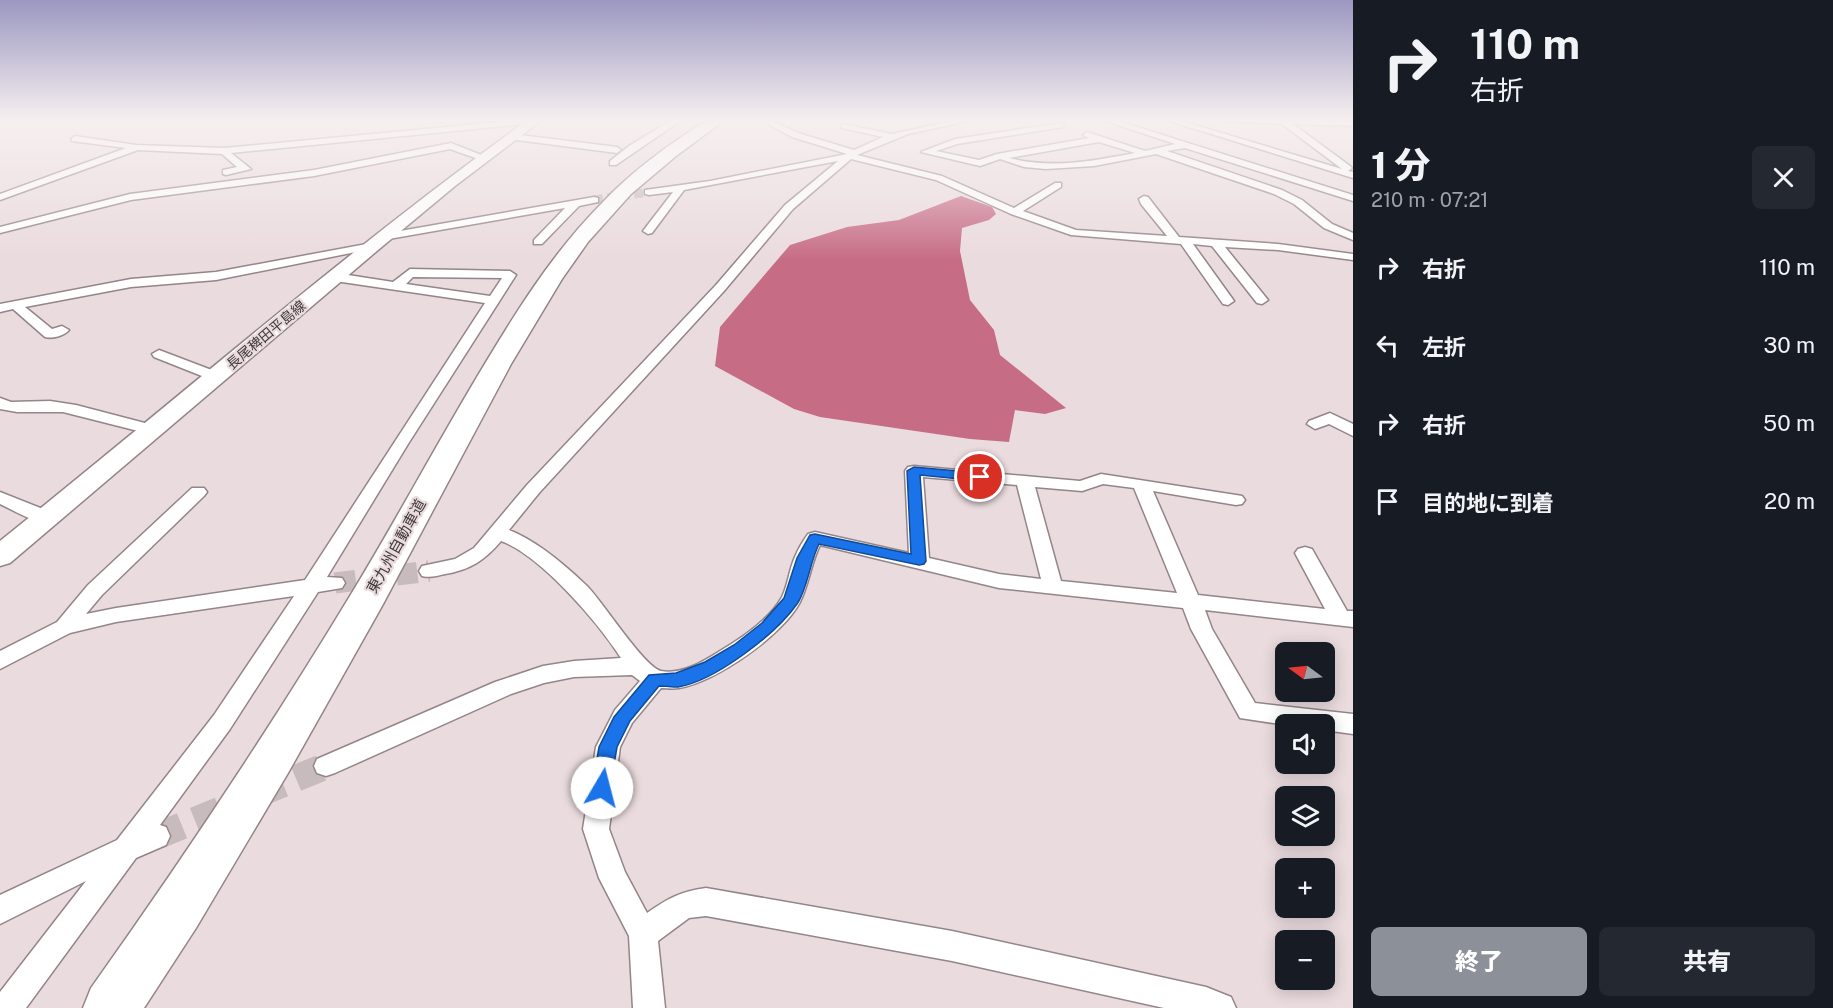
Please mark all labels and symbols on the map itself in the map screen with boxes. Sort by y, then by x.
street label: 長尾稗田平島線 [223,297,309,373]
pin [954,451,1005,502]
street label: 東九州自動車道 [363,496,429,596]
north arrow [1275,642,1335,702]
position arrow [570,756,634,820]

